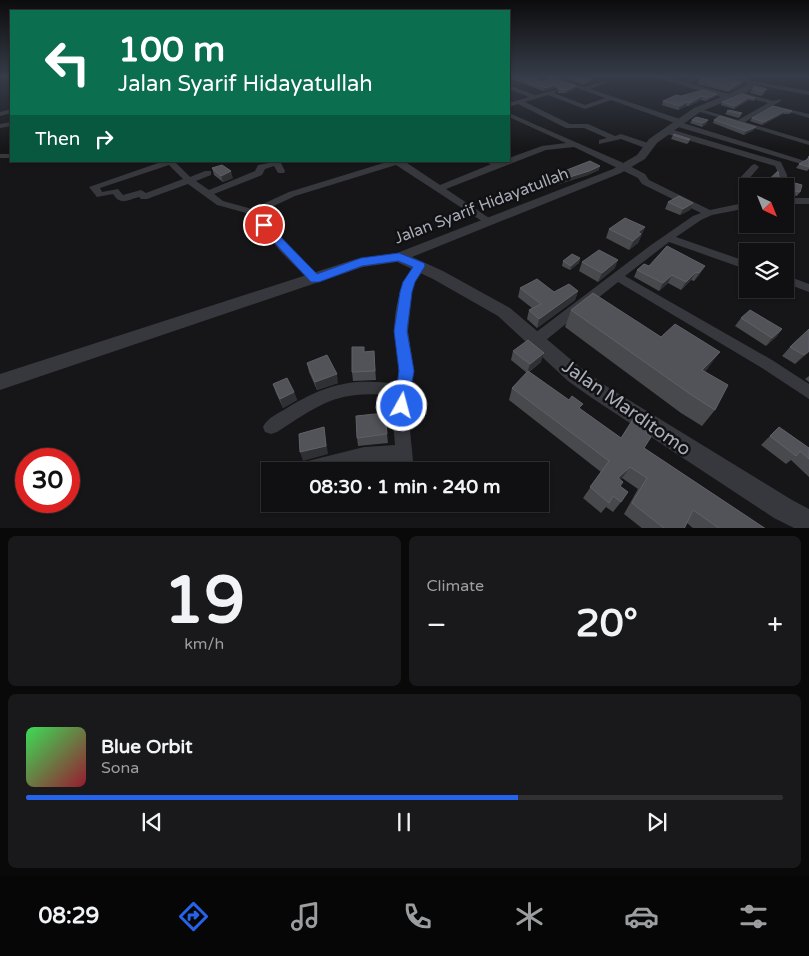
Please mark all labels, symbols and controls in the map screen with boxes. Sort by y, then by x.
text: 100 m [118,29,225,71]
icon: left [35,30,100,95]
text: Jalan Syarif Hidayatullah [118,71,373,97]
icon: right [90,125,118,153]
text: Then [35,128,80,150]
street label: Jalan Syarif Hidayatullah [391,163,571,248]
north arrow [739,178,794,232]
map controls [739,178,794,298]
pin [243,204,285,246]
icon: arrive [250,211,278,239]
button: layers [739,243,794,298]
street label: Jalan Marditomo [558,355,695,460]
position arrow [375,379,427,431]
speed limit sign: 30 [15,448,80,513]
text: 08:30 · 1 min · 240 m [309,476,501,498]
text: 19 [163,562,245,641]
text: Climate [427,576,484,596]
text: 20° [576,601,638,647]
text: − [427,608,446,642]
text: + [767,608,783,642]
text: km/h [184,634,224,654]
text: Blue Orbit [101,736,193,758]
text: Sona [101,758,139,778]
icon: previous [138,808,166,836]
icon: pause [390,808,418,836]
icon: next [643,808,671,836]
icon: directions [176,899,211,934]
icon: music [288,899,323,934]
icon: phone [400,899,435,934]
icon: climate [512,899,547,934]
icon: car [624,899,659,934]
icon: filters [736,899,771,934]
text: 08:29 [38,903,99,929]

